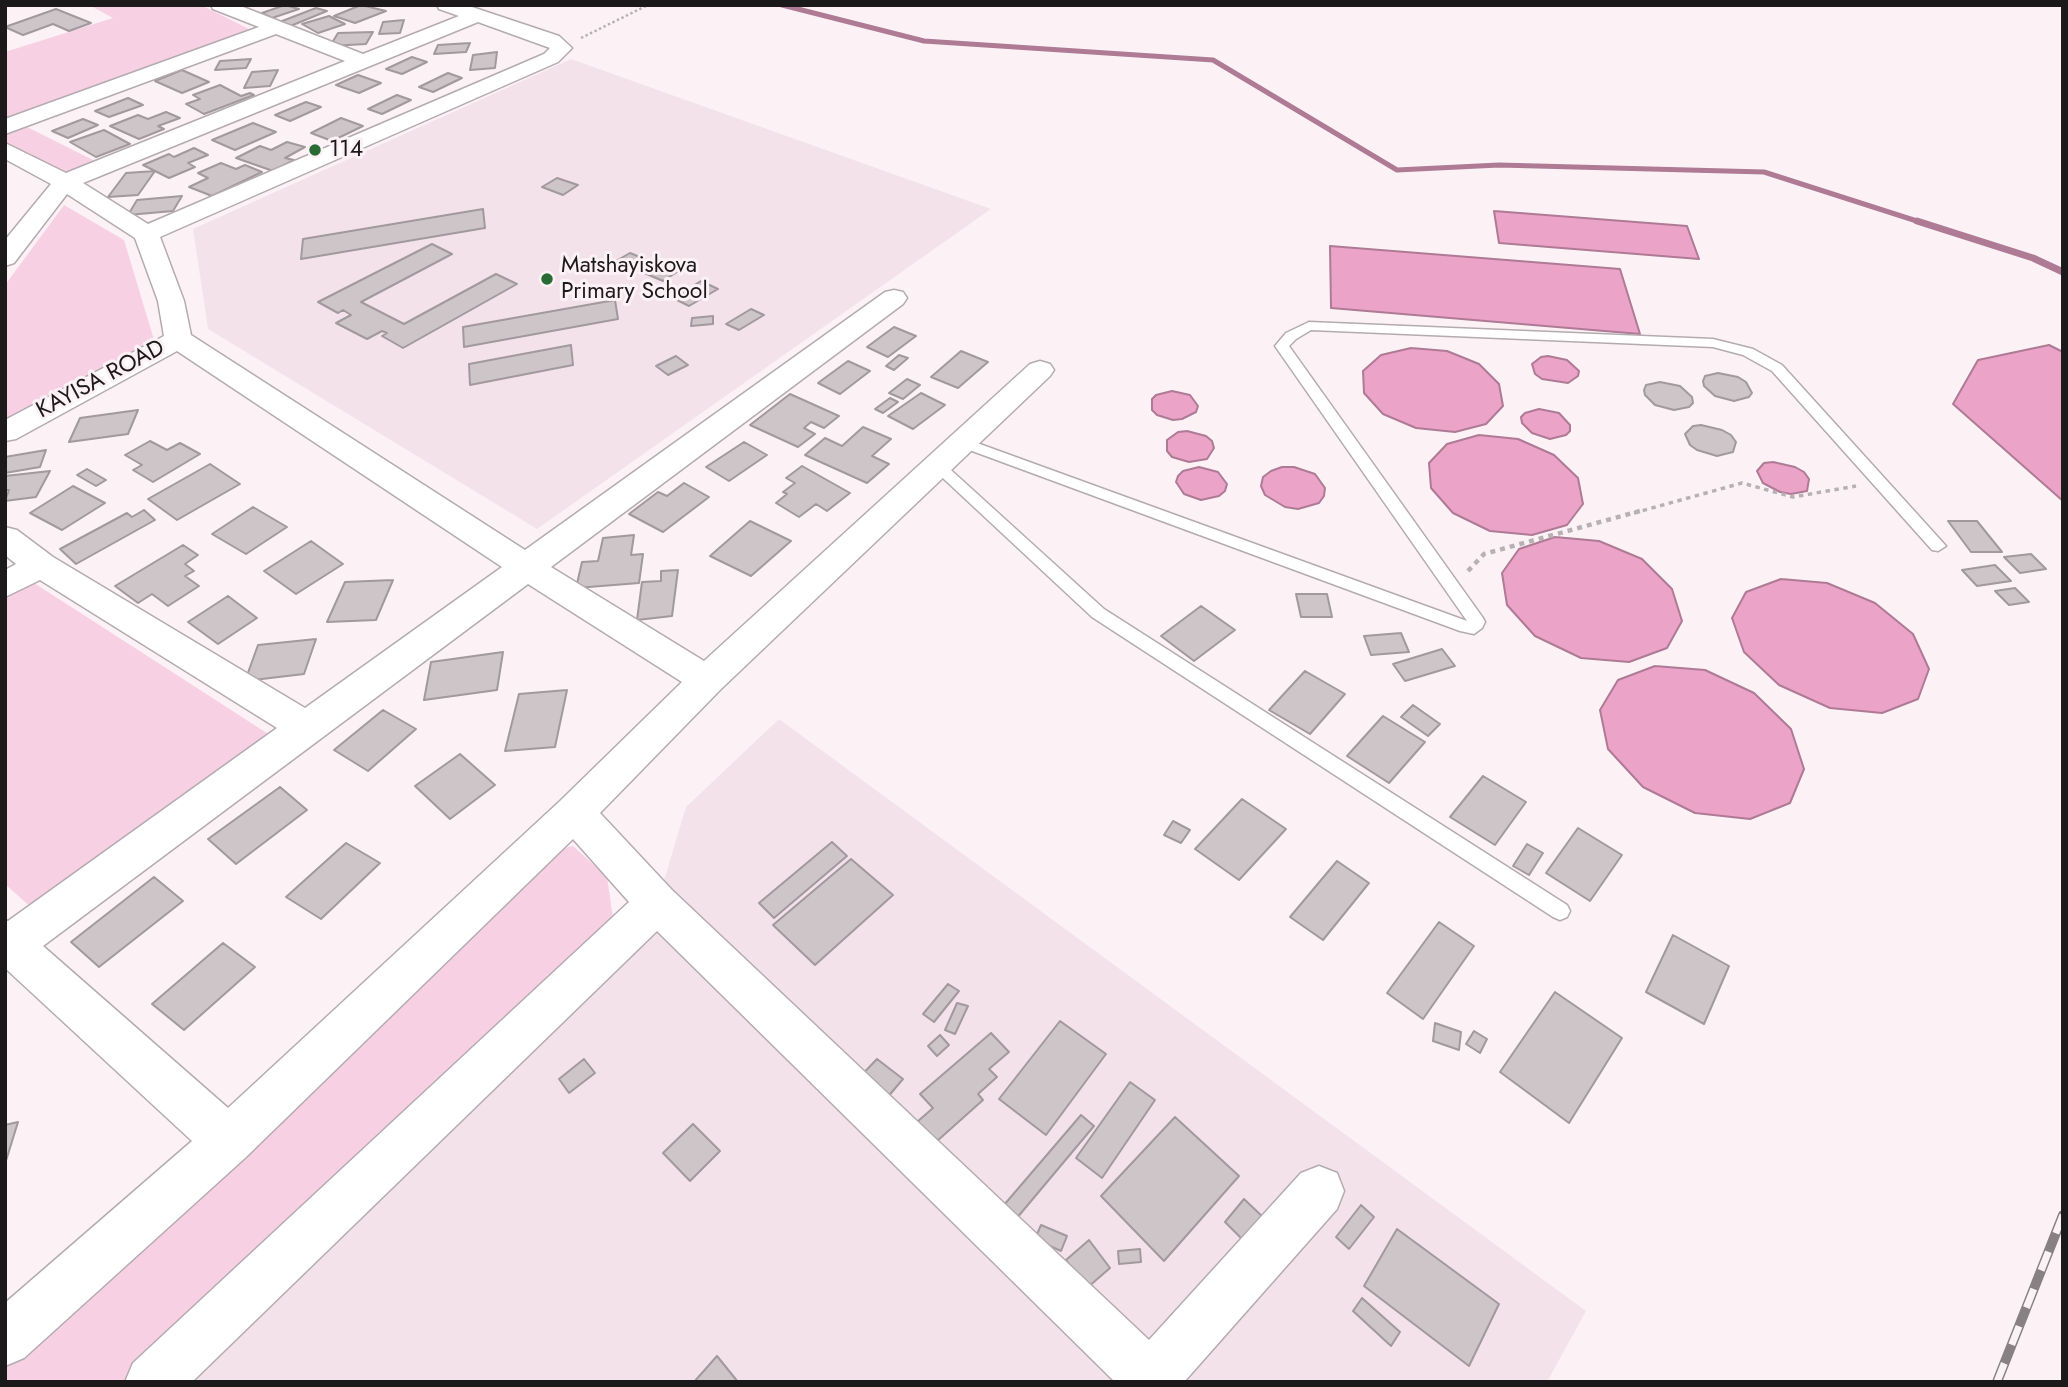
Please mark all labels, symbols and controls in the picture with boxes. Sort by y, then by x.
place label: 114 [329,136,363,164]
marker: 114 [307,142,323,158]
place label: Matshayiskova Primary School [561,252,708,306]
marker: Matshayiskova Primary School [539,271,555,287]
street label: KAYISA ROAD [32,335,170,425]

